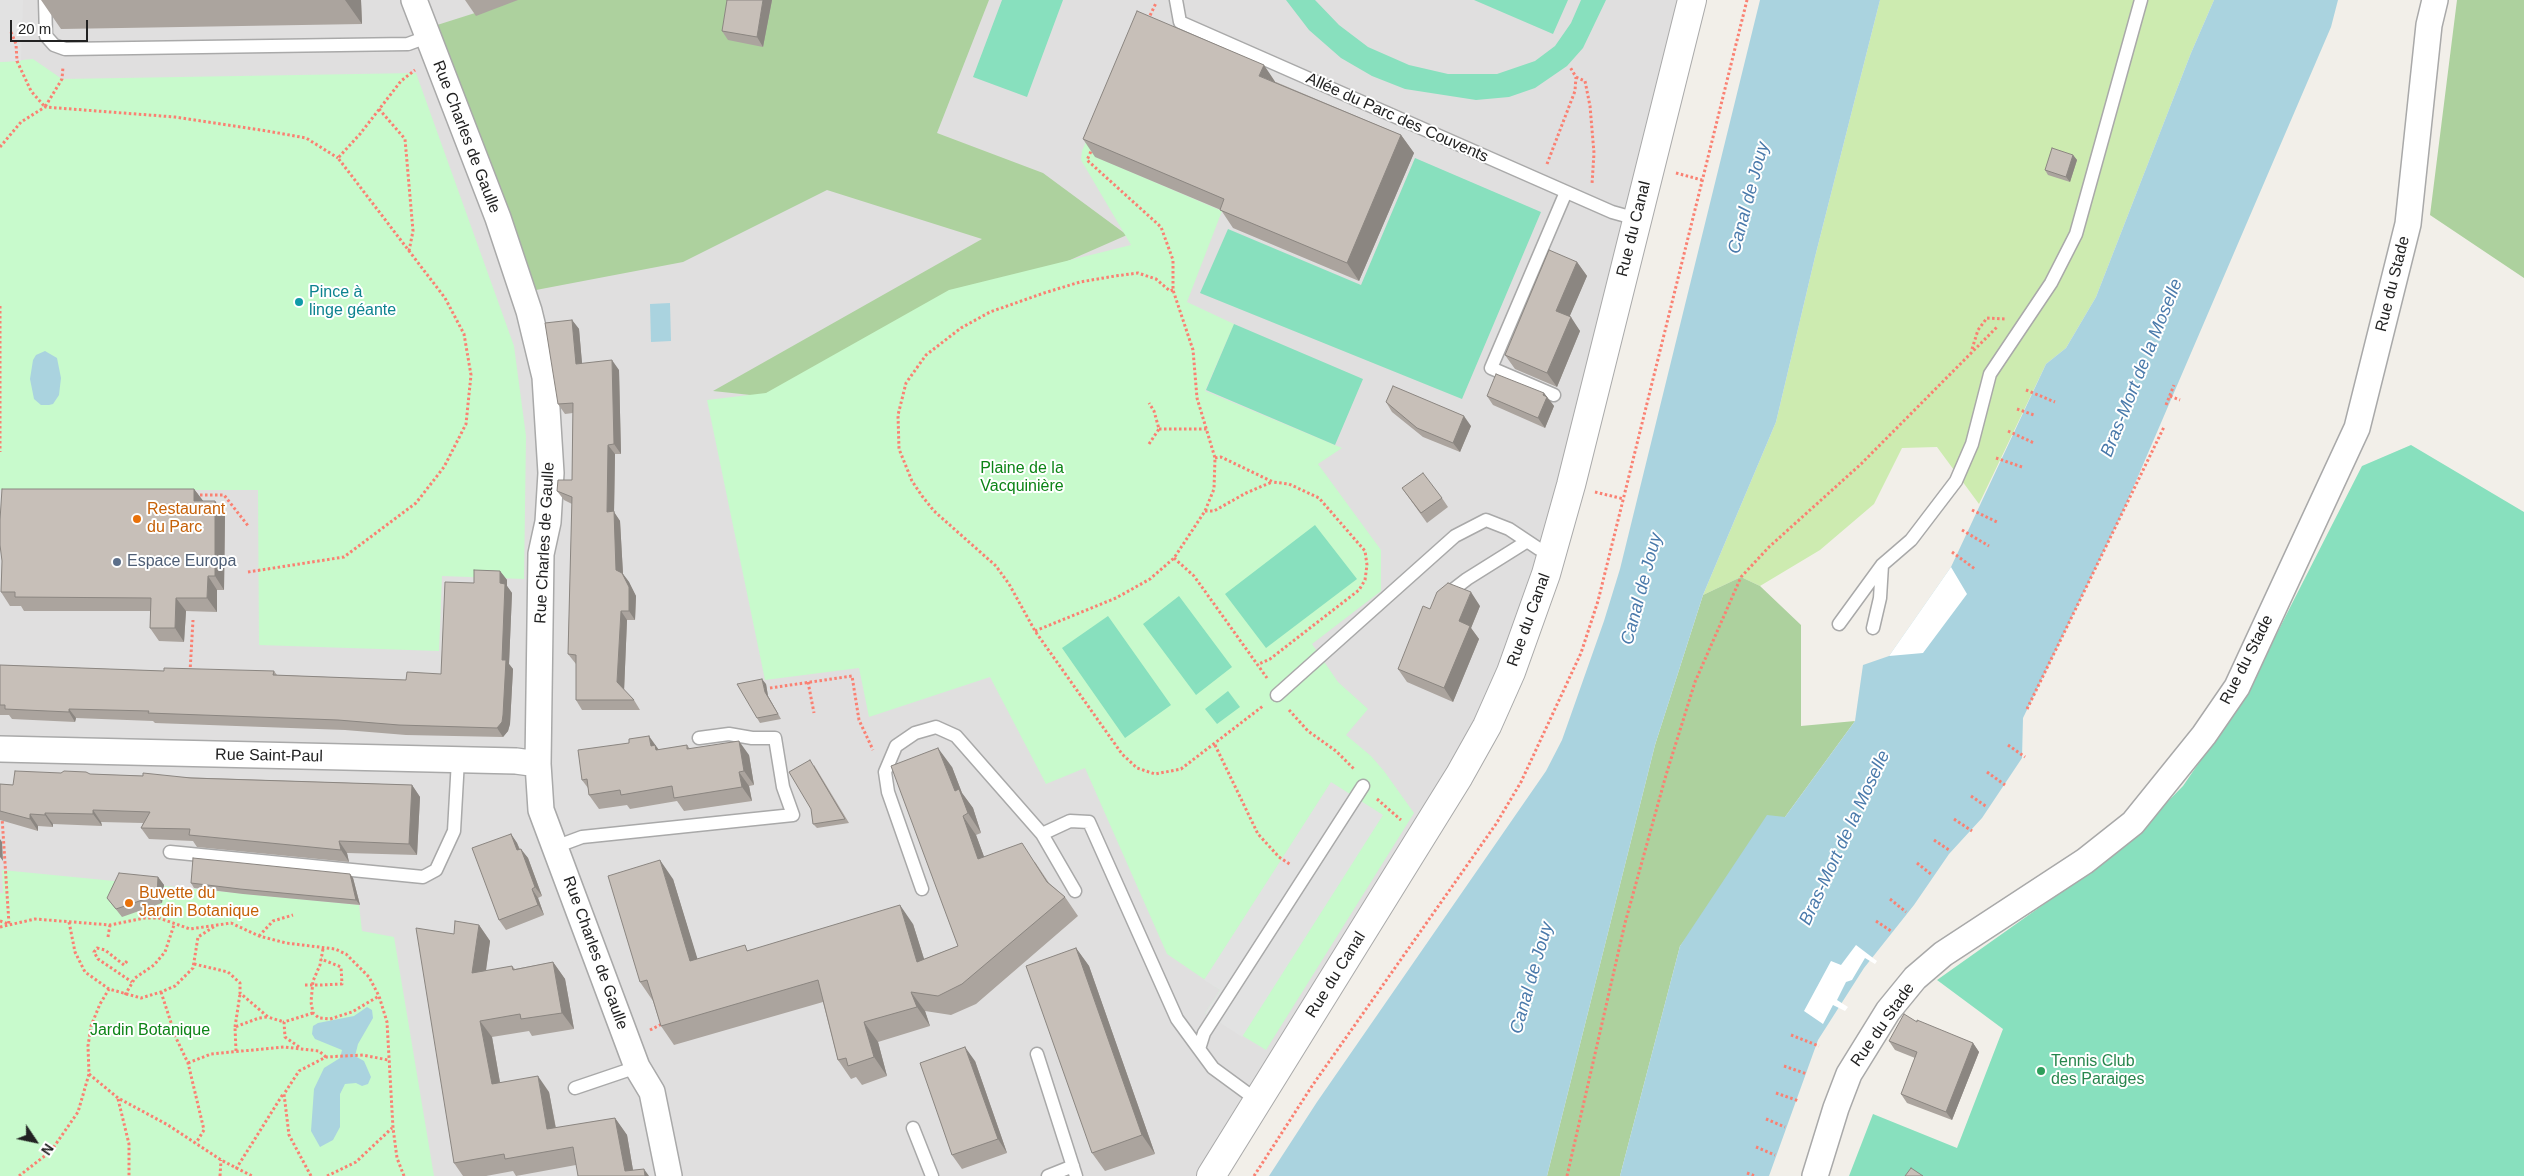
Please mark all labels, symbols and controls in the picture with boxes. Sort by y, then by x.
scale bar [12,10,90,42]
text: 20 m [18,20,51,37]
street label: Rue Charles de Gaulle [428,58,504,216]
street label: Allée du Parc des Couvents [1303,69,1491,167]
water label: Canal de Jouy [1724,140,1774,256]
street label: Rue du Canal [1613,179,1655,279]
street label: Rue du Stade [2372,234,2414,334]
water label: Bras-Mort de la Moselle [2096,276,2188,460]
place label: Pince à linge géante [309,283,396,321]
marker: Pince à linge géante [293,296,305,308]
park label: Plaine de la Vacquinière [980,459,1064,497]
street label: Rue Charles de Gaulle [531,462,559,624]
place label: Restaurant du Parc [147,500,225,538]
marker: Restaurant du Parc [131,513,143,525]
water label: Canal de Jouy [1617,531,1667,647]
place label: Espace Europa [127,552,236,572]
marker: Espace Europa [111,556,123,568]
street label: Rue du Canal [1503,571,1555,669]
street label: Rue du Stade [2216,612,2278,708]
street label: Rue Saint-Paul [215,745,323,767]
water label: Bras-Mort de la Moselle [1795,747,1895,929]
street label: Rue Charles de Gaulle [558,874,632,1032]
place label: Buvette du Jardin Botanique [139,884,259,922]
marker: Buvette du Jardin Botanique [123,897,135,909]
water label: Canal de Jouy [1506,920,1558,1036]
street label: Rue du Canal [1302,928,1370,1022]
street label: Rue du Stade [1847,979,1919,1071]
park label: Jardin Botanique [90,1021,210,1041]
place label: Tennis Club des Paraiges [2051,1052,2144,1090]
marker: Tennis Club des Paraiges [2035,1065,2047,1077]
north arrow [10,1116,60,1166]
text: N [38,1141,57,1158]

